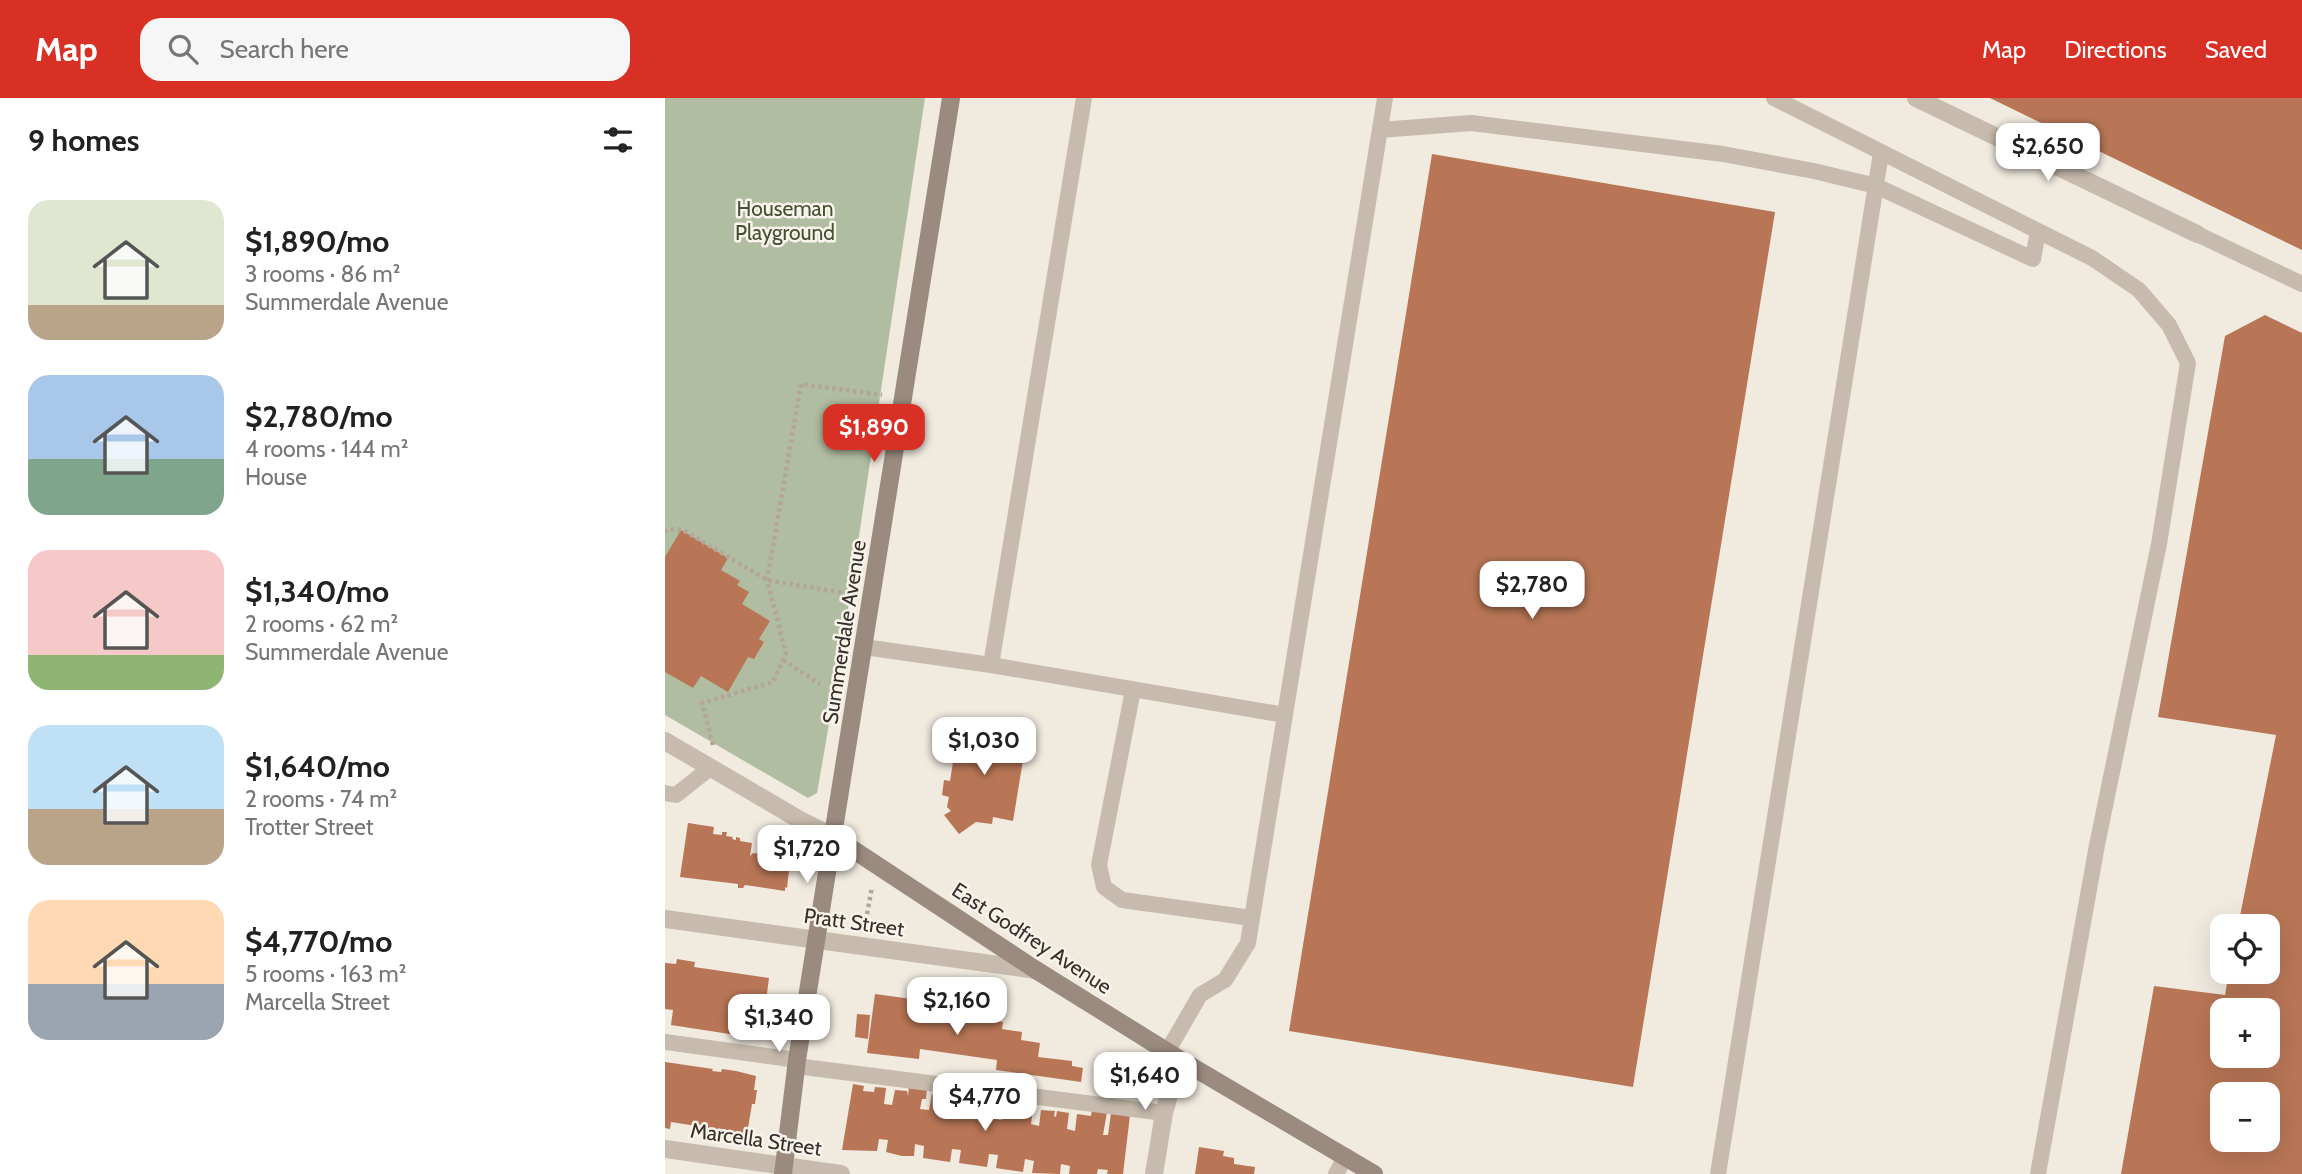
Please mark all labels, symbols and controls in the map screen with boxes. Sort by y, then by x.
search box [140,18,630,81]
text: Map [35,29,98,69]
icon: search [164,30,202,68]
text: Search here [220,33,349,65]
text: Map [1982,35,2026,64]
text: Directions [2064,35,2167,64]
text: Saved [2205,35,2267,64]
icon: filters [599,121,637,159]
text: 9 homes [28,122,139,159]
pin: $2,650 [1991,123,2105,183]
text: $2,650 [2012,132,2084,160]
park label: Houseman Playground [735,196,835,245]
text: $1,890/mo [245,223,389,260]
icon: home [84,228,168,312]
text: 3 rooms · 86 m² [245,260,400,288]
text: Summerdale Avenue [245,288,448,316]
text: $2,780/mo [245,398,393,435]
icon: home [84,403,168,487]
pin: $1,890 [817,404,931,464]
text: $1,890 [839,413,909,441]
text: 4 rooms · 144 m² [245,435,408,463]
text: House [245,463,307,491]
street label: Summerdale Avenue [817,538,871,726]
pin: $2,780 [1475,561,1589,621]
text: $2,780 [1496,570,1568,598]
text: $1,340/mo [245,573,389,610]
icon: home [84,578,168,662]
text: 2 rooms · 62 m² [245,610,398,638]
text: Summerdale Avenue [245,638,448,666]
pin: $1,030 [927,718,1041,777]
text: $1,030 [948,726,1020,754]
text: $1,640/mo [245,748,390,785]
icon: home [84,753,168,837]
text: 2 rooms · 74 m² [245,785,397,813]
text: Trotter Street [245,813,373,841]
pin: $1,720 [750,826,864,885]
text: $1,720 [773,834,841,862]
street label: East Godfrey Avenue [947,877,1117,999]
street label: Pratt Street [802,903,906,941]
map controls [2210,914,2280,1152]
button: locate [2210,914,2280,984]
text: $4,770/mo [245,923,392,960]
icon: home [84,928,168,1012]
text: 5 rooms · 163 m² [245,960,406,988]
pin: $2,160 [900,978,1014,1037]
text: $2,160 [923,986,991,1014]
text: Marcella Street [245,988,390,1016]
pin: $1,340 [722,995,836,1054]
button: + [2210,998,2280,1068]
text: $1,340 [744,1003,814,1031]
pin: $1,640 [1088,1052,1202,1112]
text: $1,640 [1110,1061,1180,1089]
pin: $4,770 [928,1074,1042,1133]
text: $4,770 [949,1082,1021,1110]
button: − [2210,1082,2280,1152]
street label: Marcella Street [689,1117,823,1161]

